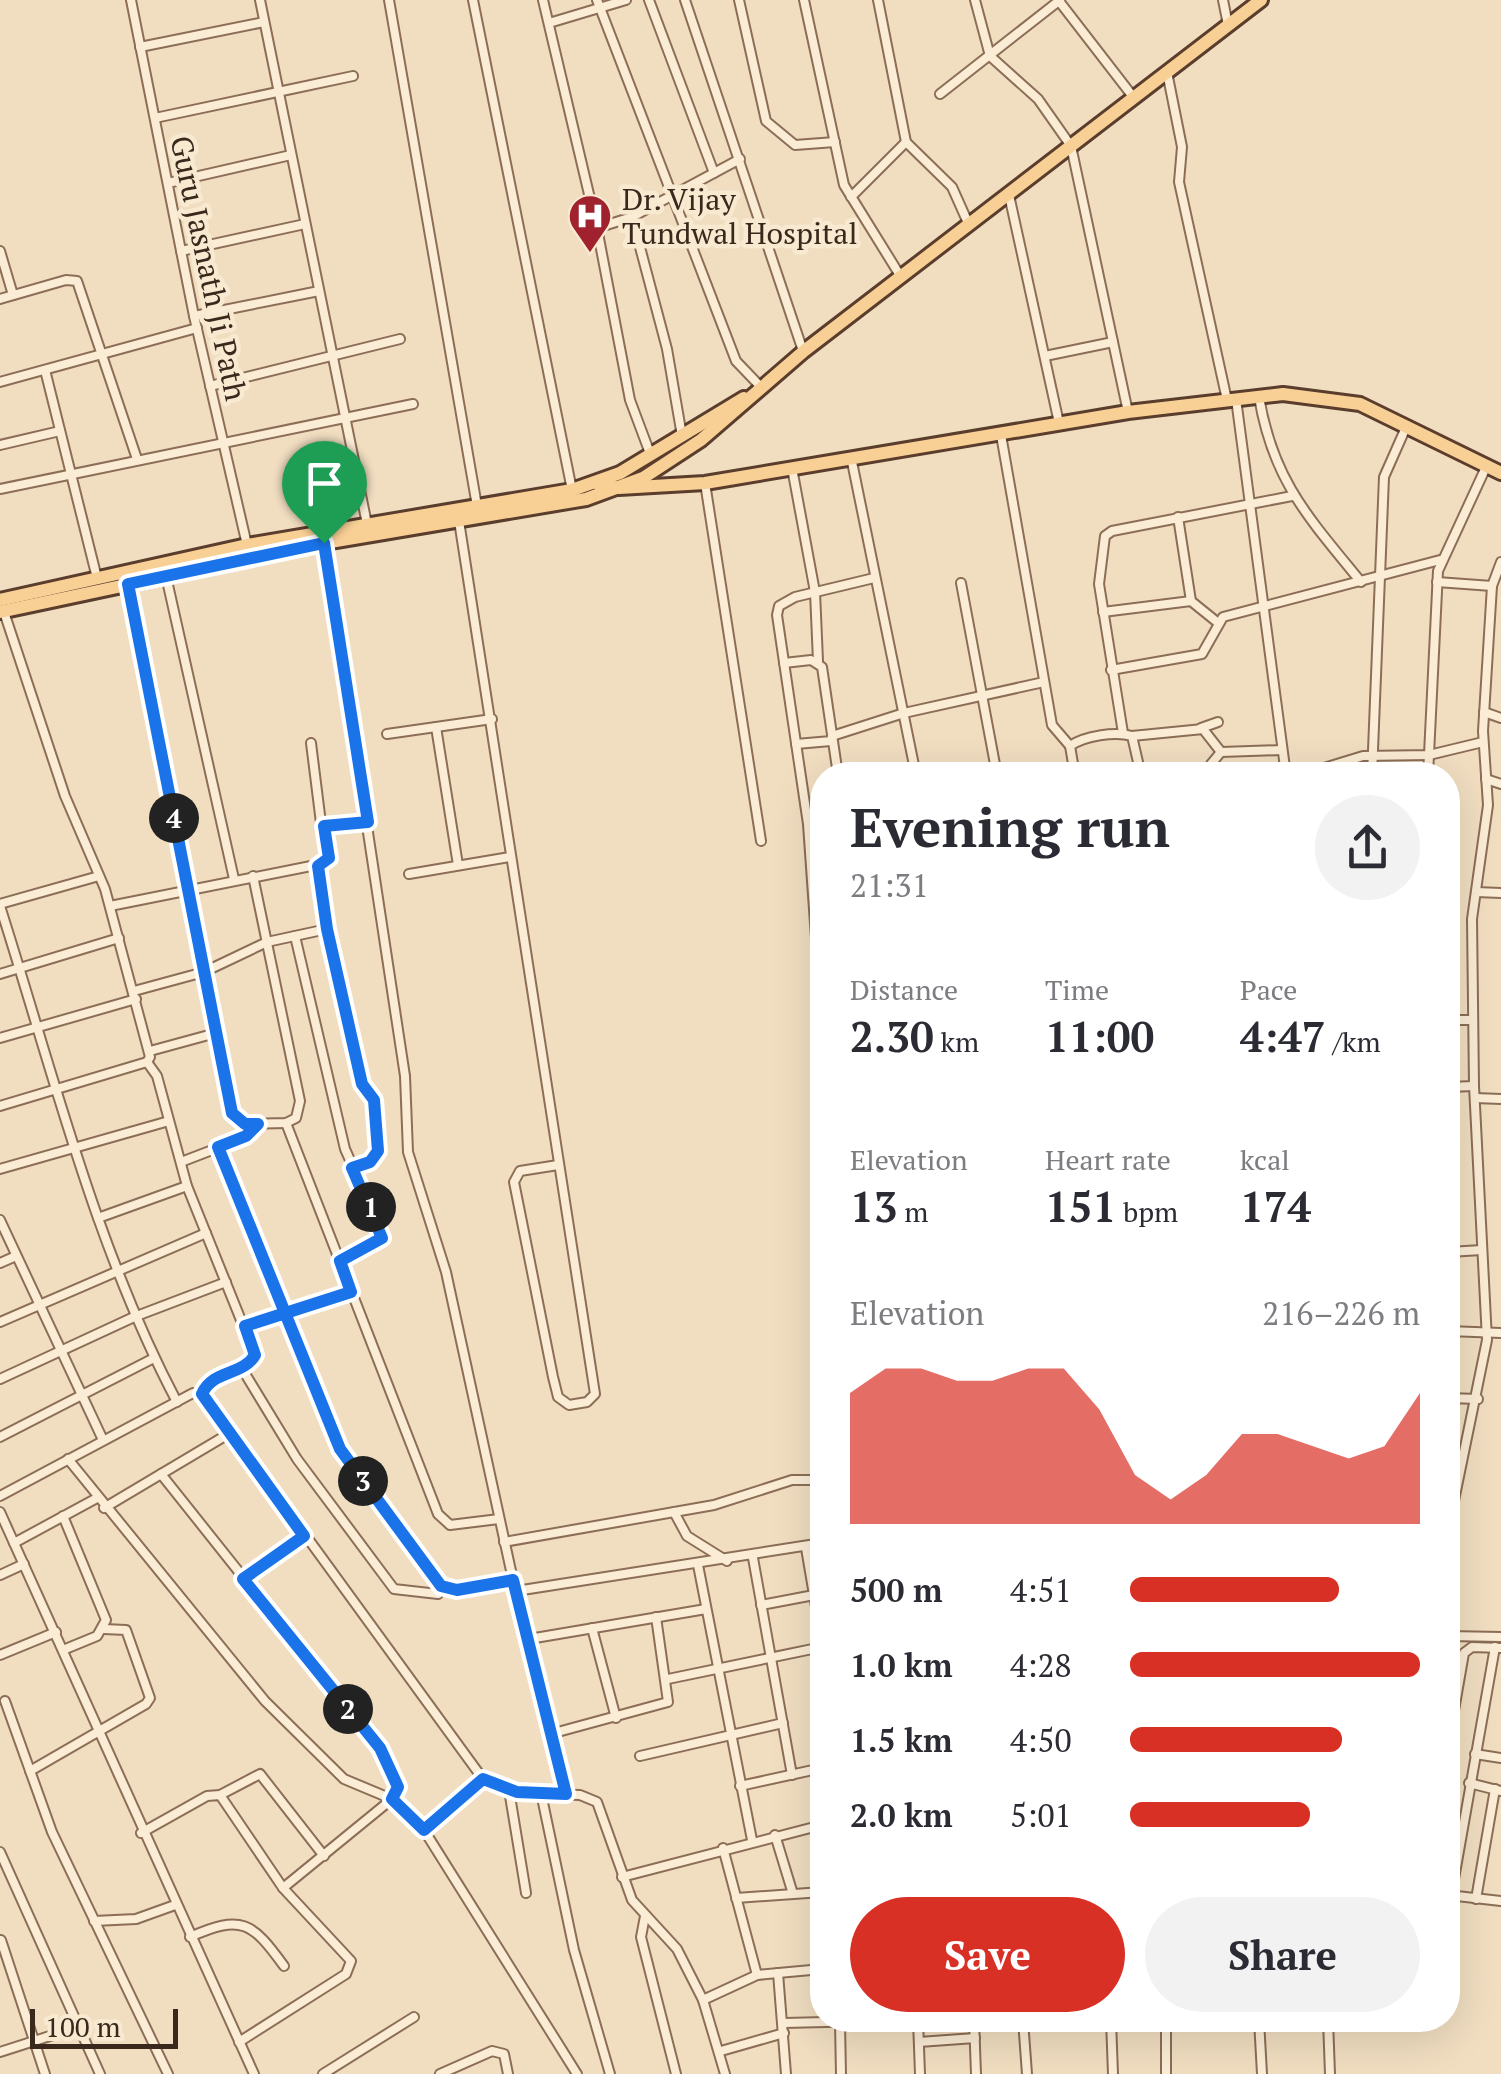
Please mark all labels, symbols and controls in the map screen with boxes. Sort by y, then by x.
street label: Guru Jasnath Ji Path [161,132,257,404]
place label: Dr. Vijay Tundwal Hospital [622,179,857,253]
hospital icon: Dr. Vijay Tundwal Hospital [567,193,613,254]
pin [282,441,367,544]
icon: arrive [297,456,352,511]
text: Evening run [850,790,1170,863]
pin: 4 [149,793,199,843]
button: share [1315,795,1420,900]
text: 4 [166,799,182,836]
text: 21:31 [850,864,929,906]
text: Distance [850,971,958,1008]
text: Time [1045,971,1109,1008]
text: Pace [1240,971,1297,1008]
text: 2.30 [850,1008,934,1064]
text: 11:00 [1045,1008,1154,1064]
text: 4:47 [1240,1008,1326,1064]
text: km [934,1023,979,1060]
text: /km [1326,1023,1381,1060]
text: Elevation [850,1141,968,1178]
text: Heart rate [1045,1141,1171,1178]
text: kcal [1240,1141,1290,1178]
text: 13 [850,1178,897,1234]
text: 151 [1045,1178,1116,1234]
text: 174 [1240,1178,1311,1234]
pin: 1 [346,1182,396,1232]
text: 1 [363,1188,379,1225]
text: m [897,1193,928,1230]
text: bpm [1116,1193,1178,1230]
text: Elevation [850,1292,984,1334]
text: 216–226 m [1262,1292,1420,1334]
pin: 3 [338,1456,388,1506]
text: 3 [355,1462,371,1499]
text: 500 m [850,1569,942,1611]
text: 4:51 [1010,1569,1072,1611]
text: 1.0 km [850,1644,953,1686]
text: 4:28 [1010,1644,1072,1686]
pin: 2 [323,1684,373,1734]
text: 2 [340,1690,356,1727]
text: 1.5 km [850,1719,953,1761]
text: 4:50 [1010,1719,1072,1761]
text: 2.0 km [850,1794,953,1836]
text: 5:01 [1010,1794,1072,1836]
button: Save [850,1897,1125,2012]
button: Share [1145,1897,1420,2012]
scale bar [30,2004,178,2048]
text: 100 m [45,2008,121,2045]

